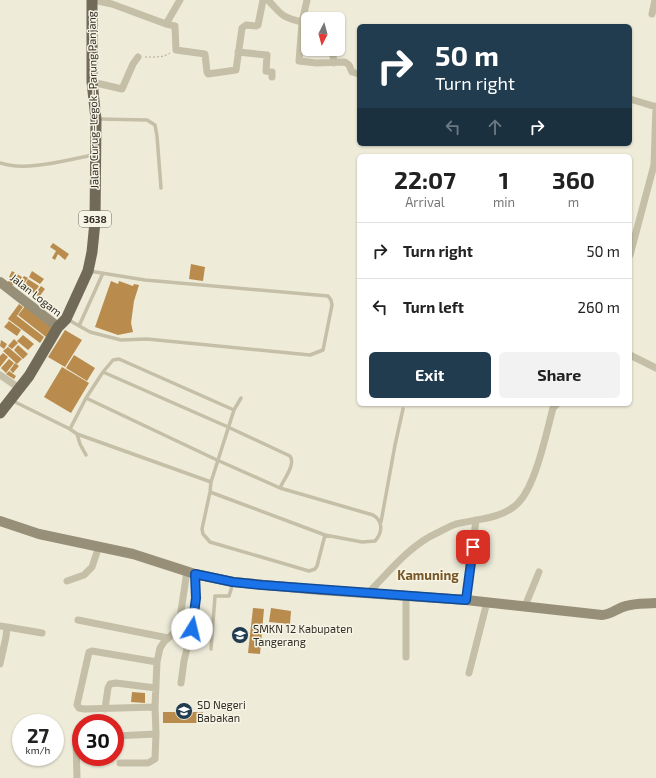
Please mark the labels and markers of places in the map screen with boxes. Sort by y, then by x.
pin [456,530,490,564]
place label: SMKN 12 Kabupaten Tangerang [253,622,353,648]
school or university icon: SMKN 12 Kabupaten Tangerang [230,625,250,645]
place label: SD Negeri Babakan [197,698,246,724]
school or university icon: SD Negeri Babakan [174,701,194,721]

